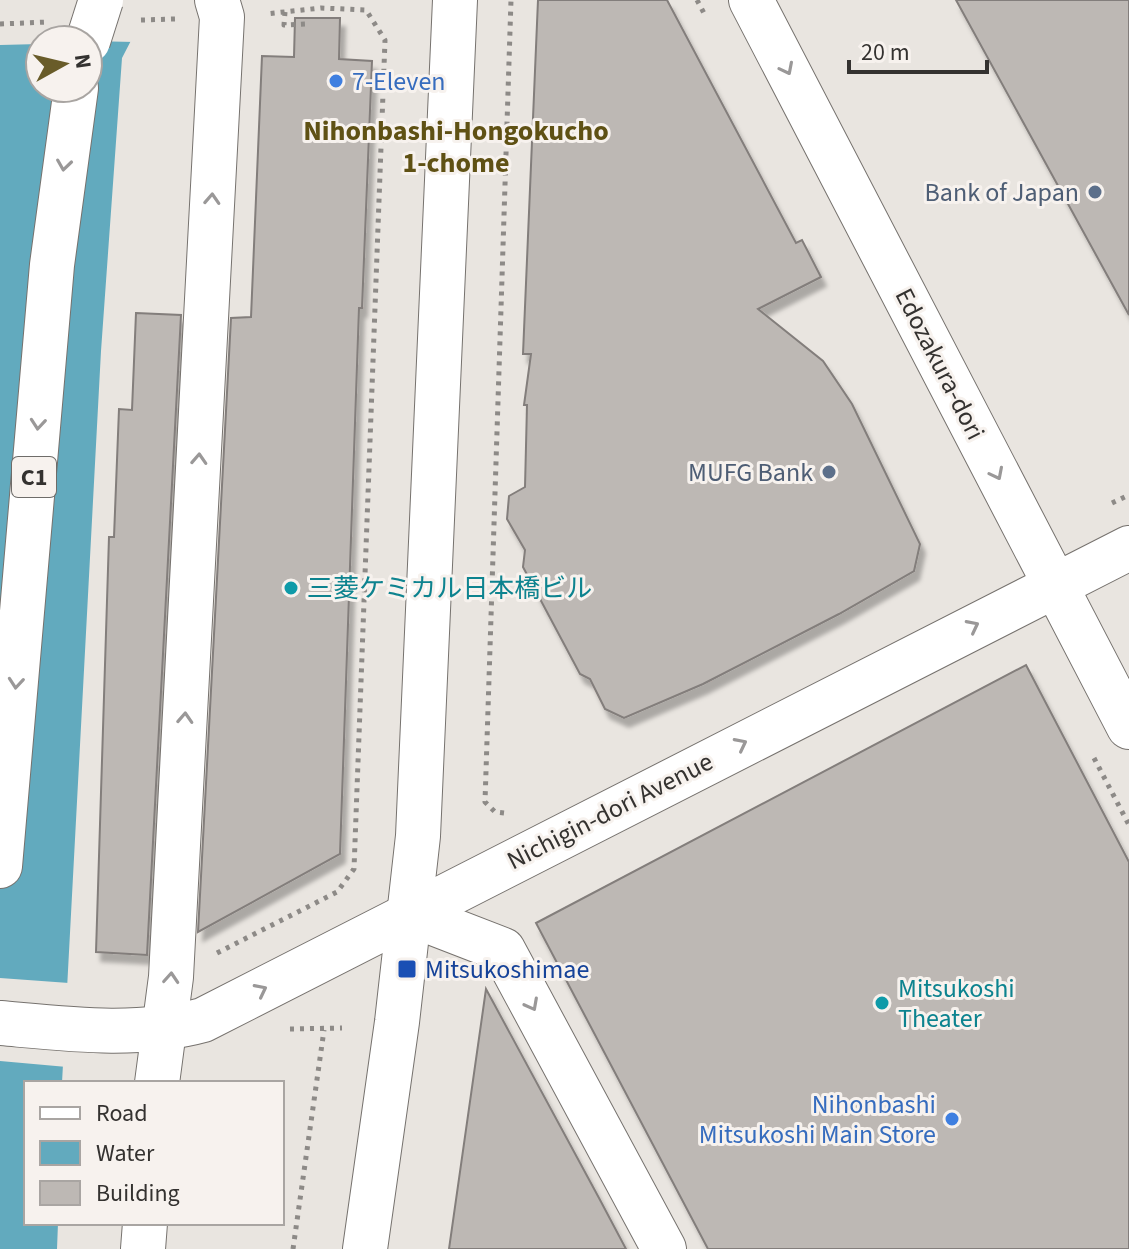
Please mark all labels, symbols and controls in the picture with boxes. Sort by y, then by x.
north arrow [24,24,104,104]
scale bar [849,24,987,74]
text: 20 m [861,35,910,70]
text: N [66,52,100,71]
one-way arrow [778,61,793,76]
place label: 7-Eleven [352,63,446,100]
marker: 7-Eleven [327,72,345,90]
district label: Nihonbashi-Hongokucho 1-chome [303,111,609,183]
one-way arrow [56,158,73,172]
place label: Bank of Japan [925,174,1079,211]
marker: Bank of Japan [1086,183,1104,201]
one-way arrow [203,192,220,205]
street label: Edozakura-dori [886,282,994,446]
one-way arrow [30,418,47,431]
one-way arrow [190,452,207,465]
place label: MUFG Bank [688,454,813,491]
road number: C1 [12,457,56,497]
marker: MUFG Bank [820,463,838,481]
one-way arrow [987,466,1002,481]
place label: 三菱ケミカル日本橋ビル [307,570,592,607]
marker: 三菱ケミカル日本橋ビル [282,579,300,597]
one-way arrow [964,620,979,636]
one-way arrow [8,677,25,690]
one-way arrow [176,712,193,725]
one-way arrow [733,738,748,754]
street label: Nichigin-dori Avenue [501,743,719,879]
place label: Mitsukoshimae [425,951,589,988]
marker: Mitsukoshimae [396,958,418,980]
place label: Mitsukoshi Theater [898,970,1015,1037]
one-way arrow [162,971,179,984]
one-way arrow [252,985,267,1000]
marker: Mitsukoshi Theater [873,994,891,1012]
one-way arrow [523,997,538,1011]
legend [24,1081,284,1225]
place label: Nihonbashi Mitsukoshi Main Store [699,1086,936,1153]
text: Road [96,1096,148,1131]
marker: Nihonbashi Mitsukoshi Main Store [943,1110,961,1128]
text: Water [96,1136,155,1171]
text: Building [96,1176,180,1211]

